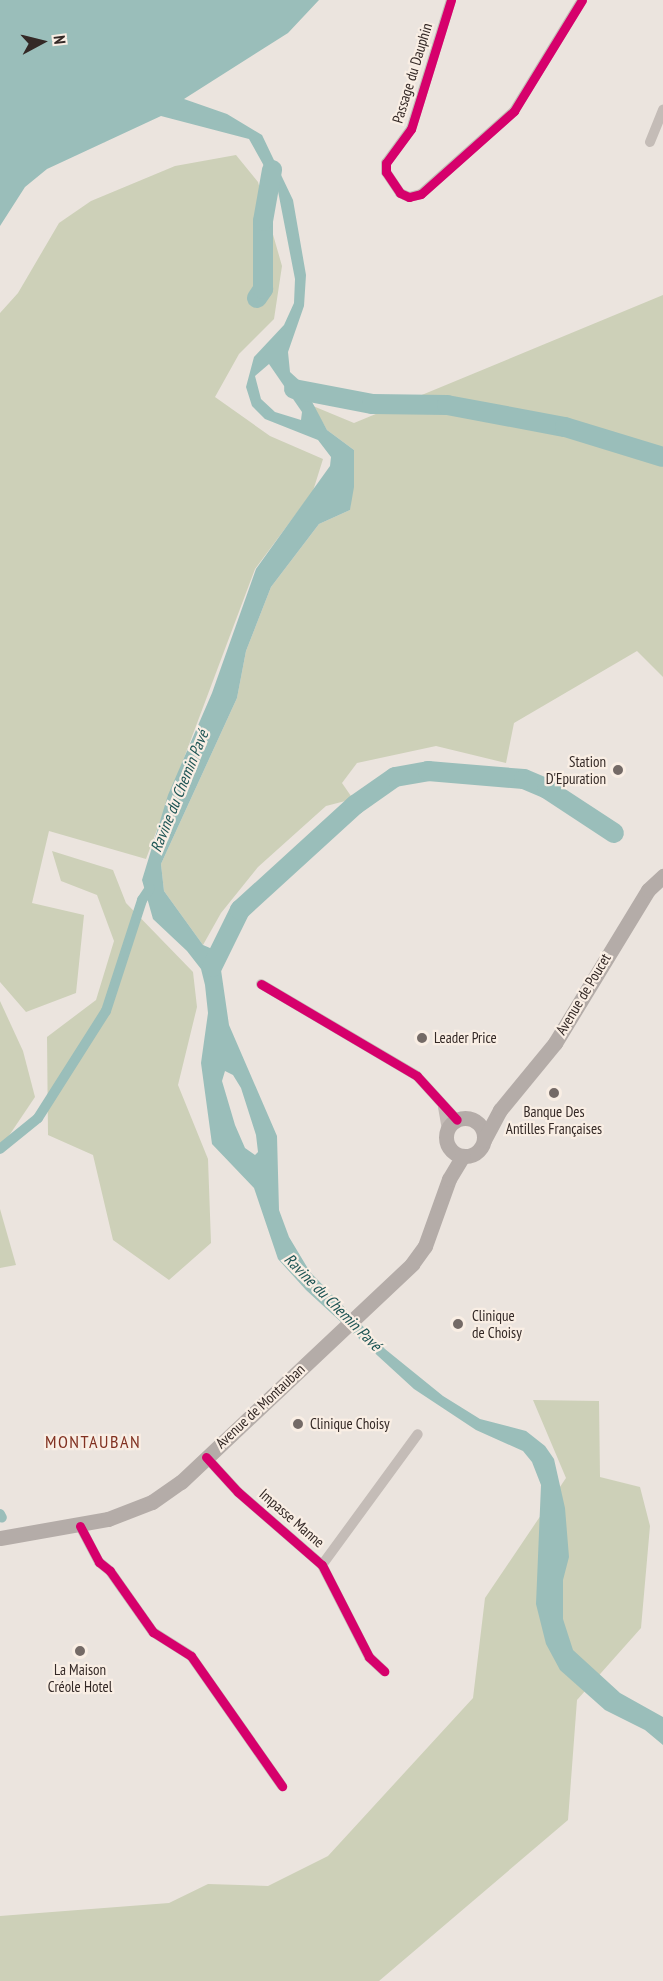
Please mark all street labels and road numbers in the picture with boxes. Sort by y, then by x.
street label: Passage du Dauphin [388,21,436,125]
street label: Avenue de Poucet [552,950,614,1038]
street label: Avenue de Montauban [212,1360,308,1452]
street label: Impasse Manne [256,1485,328,1551]

